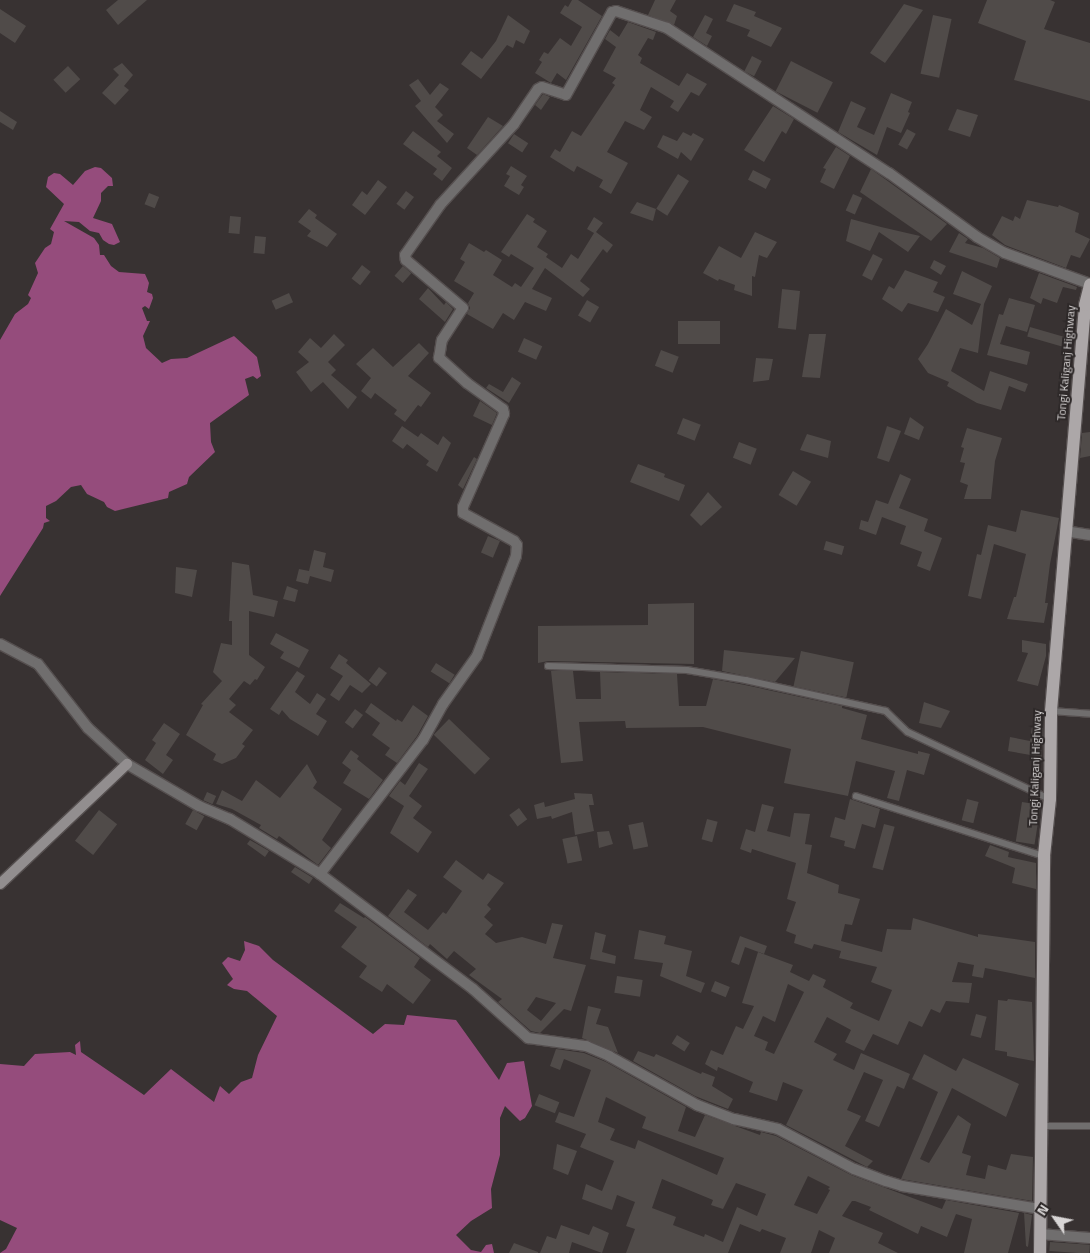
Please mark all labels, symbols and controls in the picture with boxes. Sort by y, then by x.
street label: Tongi Kaliganj Highway [1054,305,1078,421]
street label: Tongi Kaliganj Highway [1026,710,1044,826]
north arrow [1030,1193,1080,1243]
text: N [1031,1200,1053,1219]

